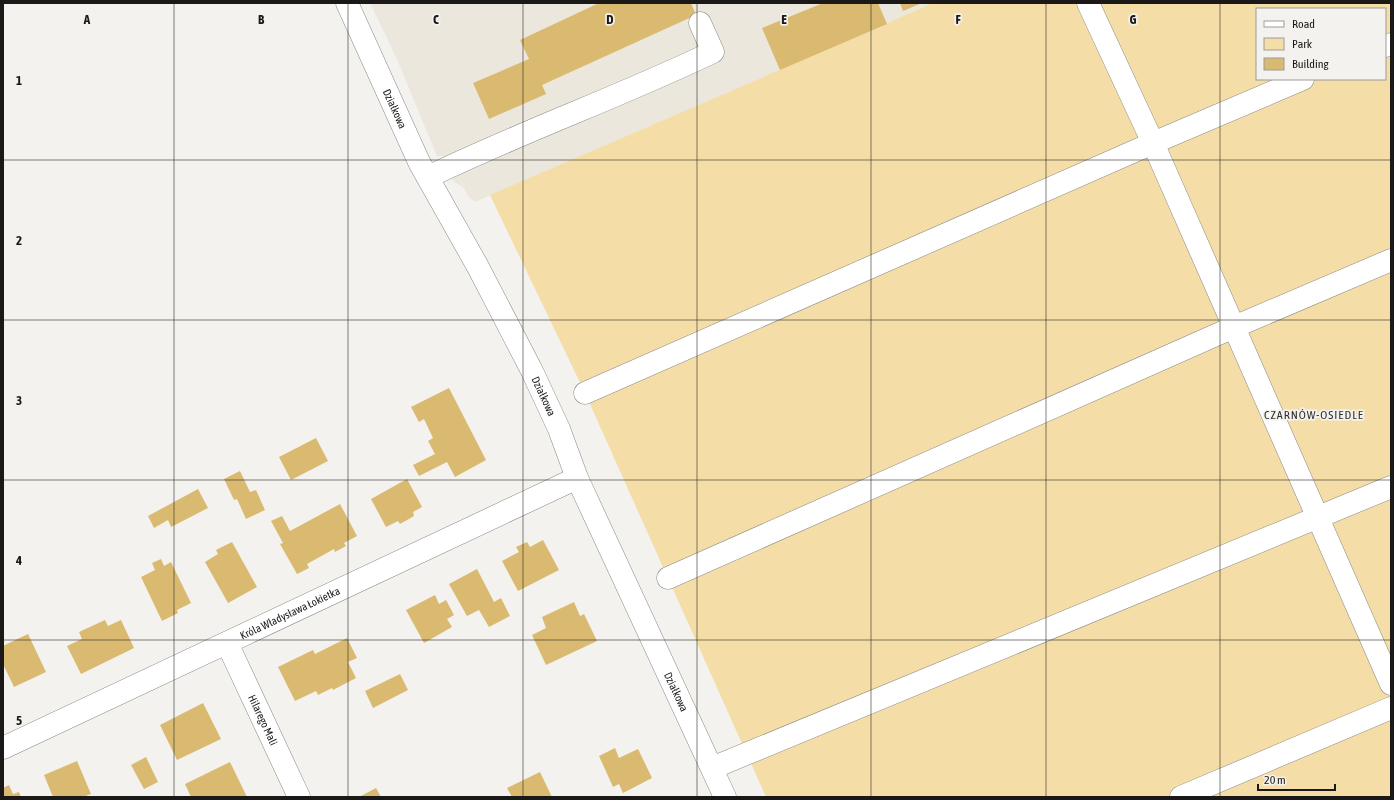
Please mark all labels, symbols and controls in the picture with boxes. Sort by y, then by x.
legend [1256,8,1386,80]
text: A [83,12,91,27]
text: B [258,12,265,27]
text: C [433,12,439,27]
text: D [606,12,614,27]
text: E [781,12,787,27]
text: F [955,12,961,27]
text: G [1130,12,1137,27]
text: Road [1292,17,1315,31]
text: Park [1292,37,1313,51]
text: Building [1292,57,1330,71]
text: 1 [16,73,22,88]
street label: Działkowa [381,87,409,130]
text: 2 [16,233,22,248]
street label: Działkowa [529,375,558,418]
text: 3 [16,393,22,408]
district label: CZARNÓW-OSIEDLE [1264,408,1364,422]
text: 4 [15,553,22,568]
street label: Króla Władysława Łokietka [238,584,342,642]
street label: Działkowa [662,670,690,713]
street label: Hilarego Mali [246,693,280,747]
text: 5 [16,713,22,728]
scale bar [1258,766,1335,792]
text: 20 m [1264,773,1286,787]

